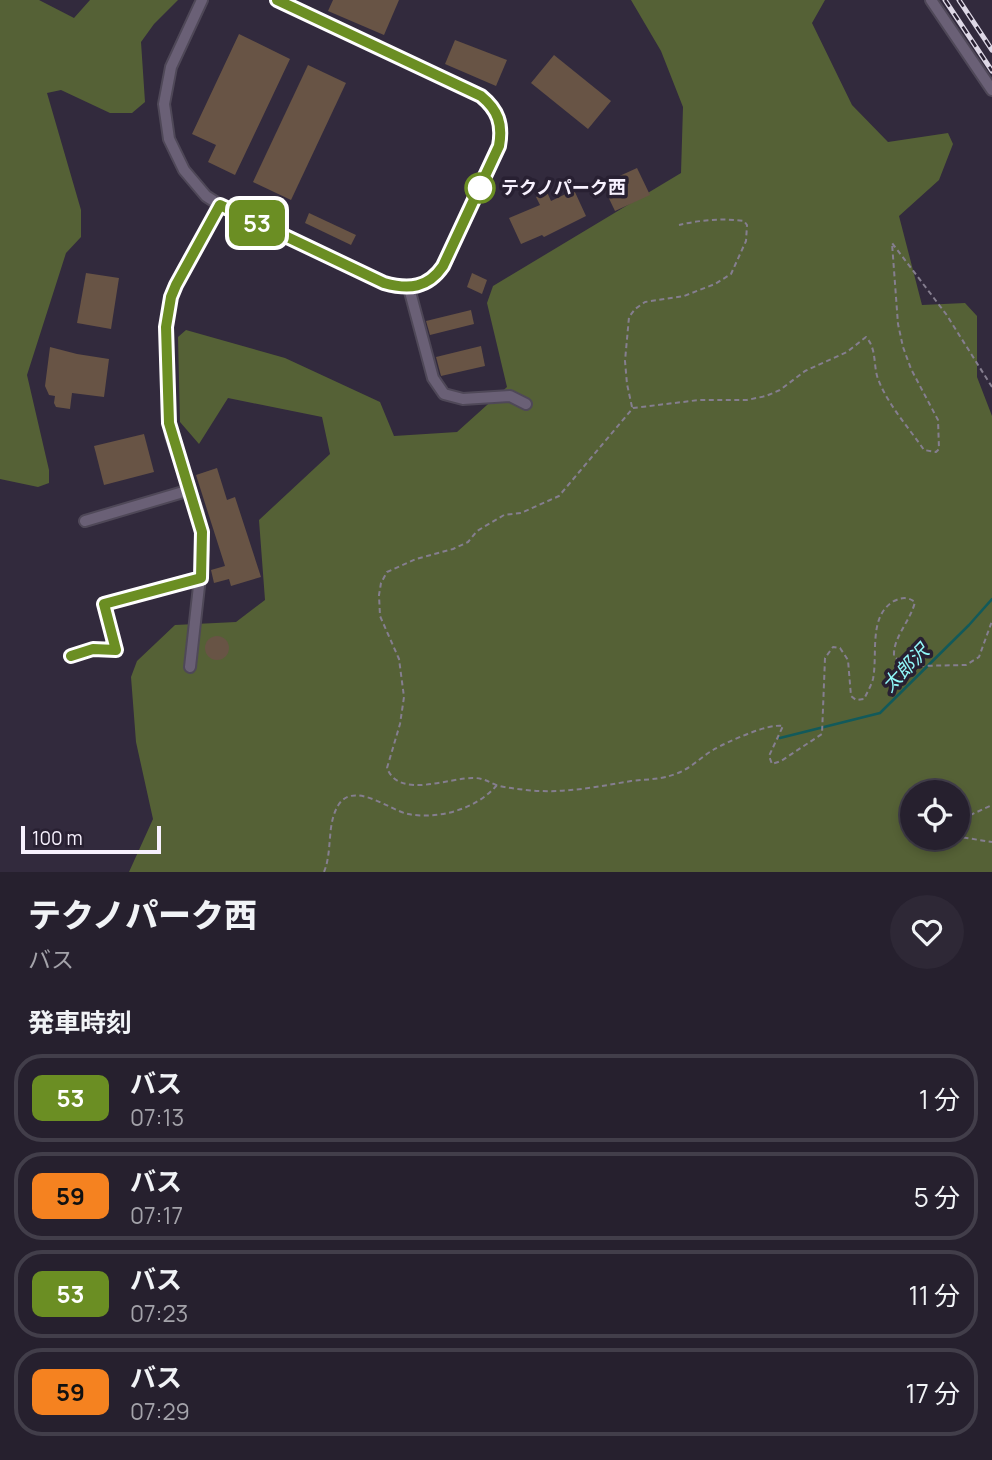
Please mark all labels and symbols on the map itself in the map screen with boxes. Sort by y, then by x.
marker: テクノパーク西 [465,173,495,203]
place label: テクノパーク西 [501,175,626,199]
line badge: 53 [226,200,288,246]
water label: 太郎沢 [876,636,936,698]
scale bar [21,823,161,855]

